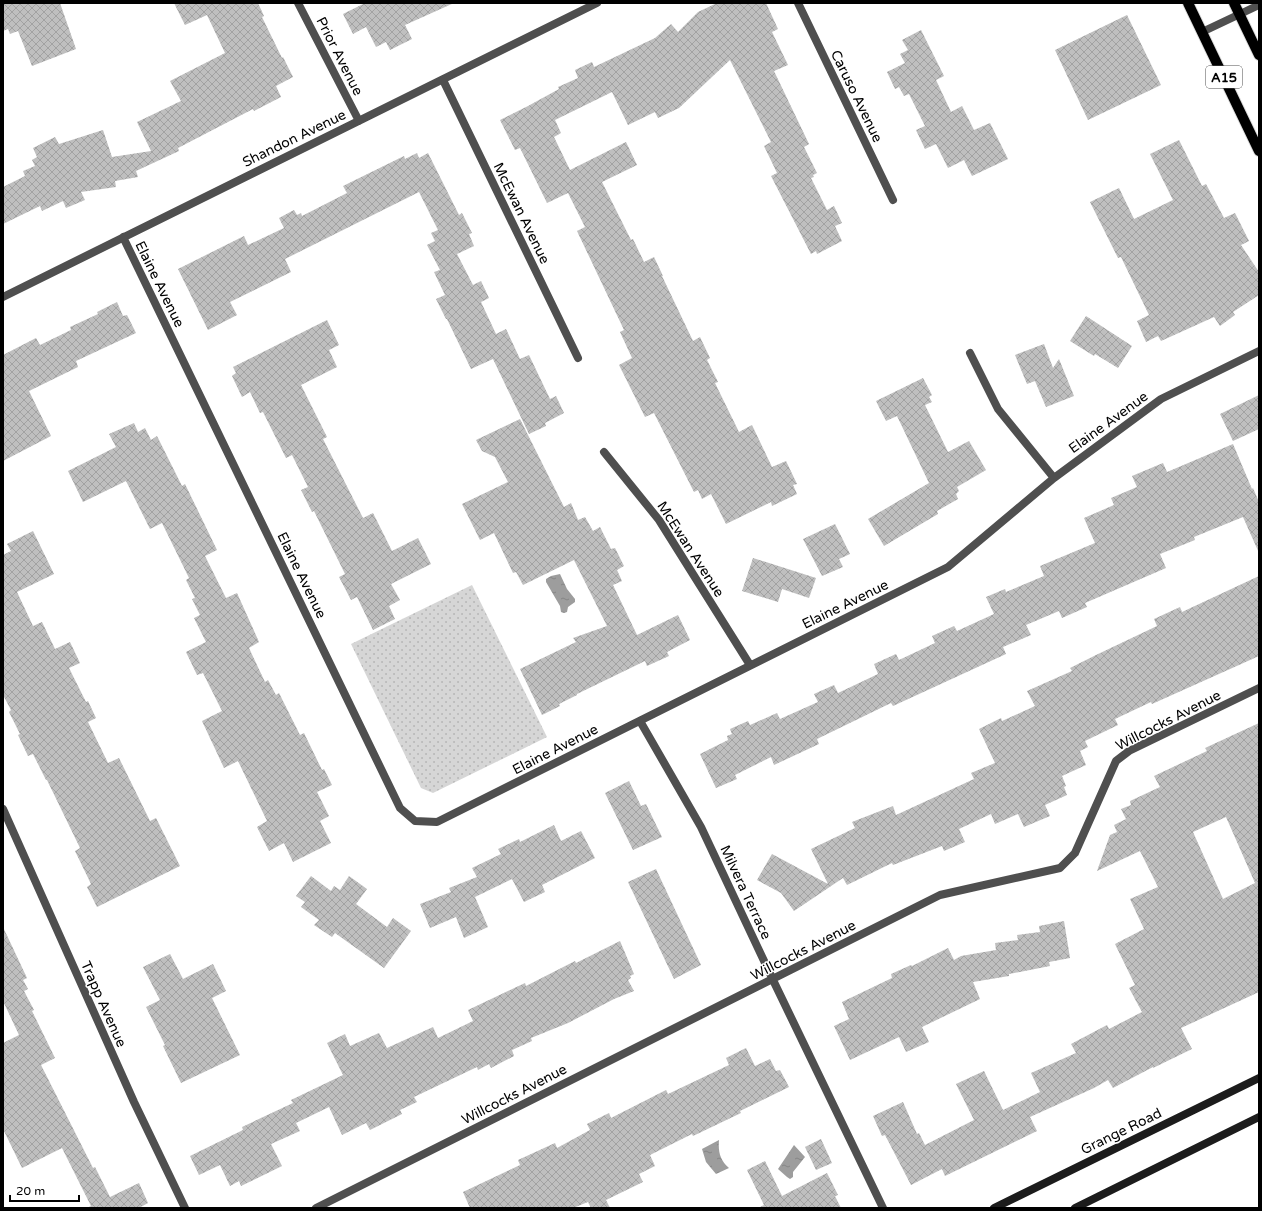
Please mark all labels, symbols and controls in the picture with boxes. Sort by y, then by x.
street label: Prior Avenue [313,14,367,98]
street label: Caruso Avenue [827,47,886,145]
road number: A15 [1206,66,1242,88]
street label: Shandon Avenue [240,106,349,171]
street label: McEwan Avenue [490,160,553,267]
street label: Elaine Avenue [131,238,188,330]
street label: Elaine Avenue [1065,388,1151,457]
street label: McEwan Avenue [653,498,728,600]
street label: Elaine Avenue [273,529,330,621]
street label: Elaine Avenue [799,576,891,633]
street label: Willcocks Avenue [1113,687,1224,754]
street label: Elaine Avenue [510,721,601,778]
street label: Milvera Terrace [716,842,775,942]
street label: Willcocks Avenue [748,917,859,984]
street label: Trapp Avenue [77,959,130,1050]
street label: Willcocks Avenue [459,1061,570,1128]
street label: Grange Road [1078,1105,1164,1158]
scale bar [10,1177,79,1203]
text: 20 m [16,1184,45,1198]

